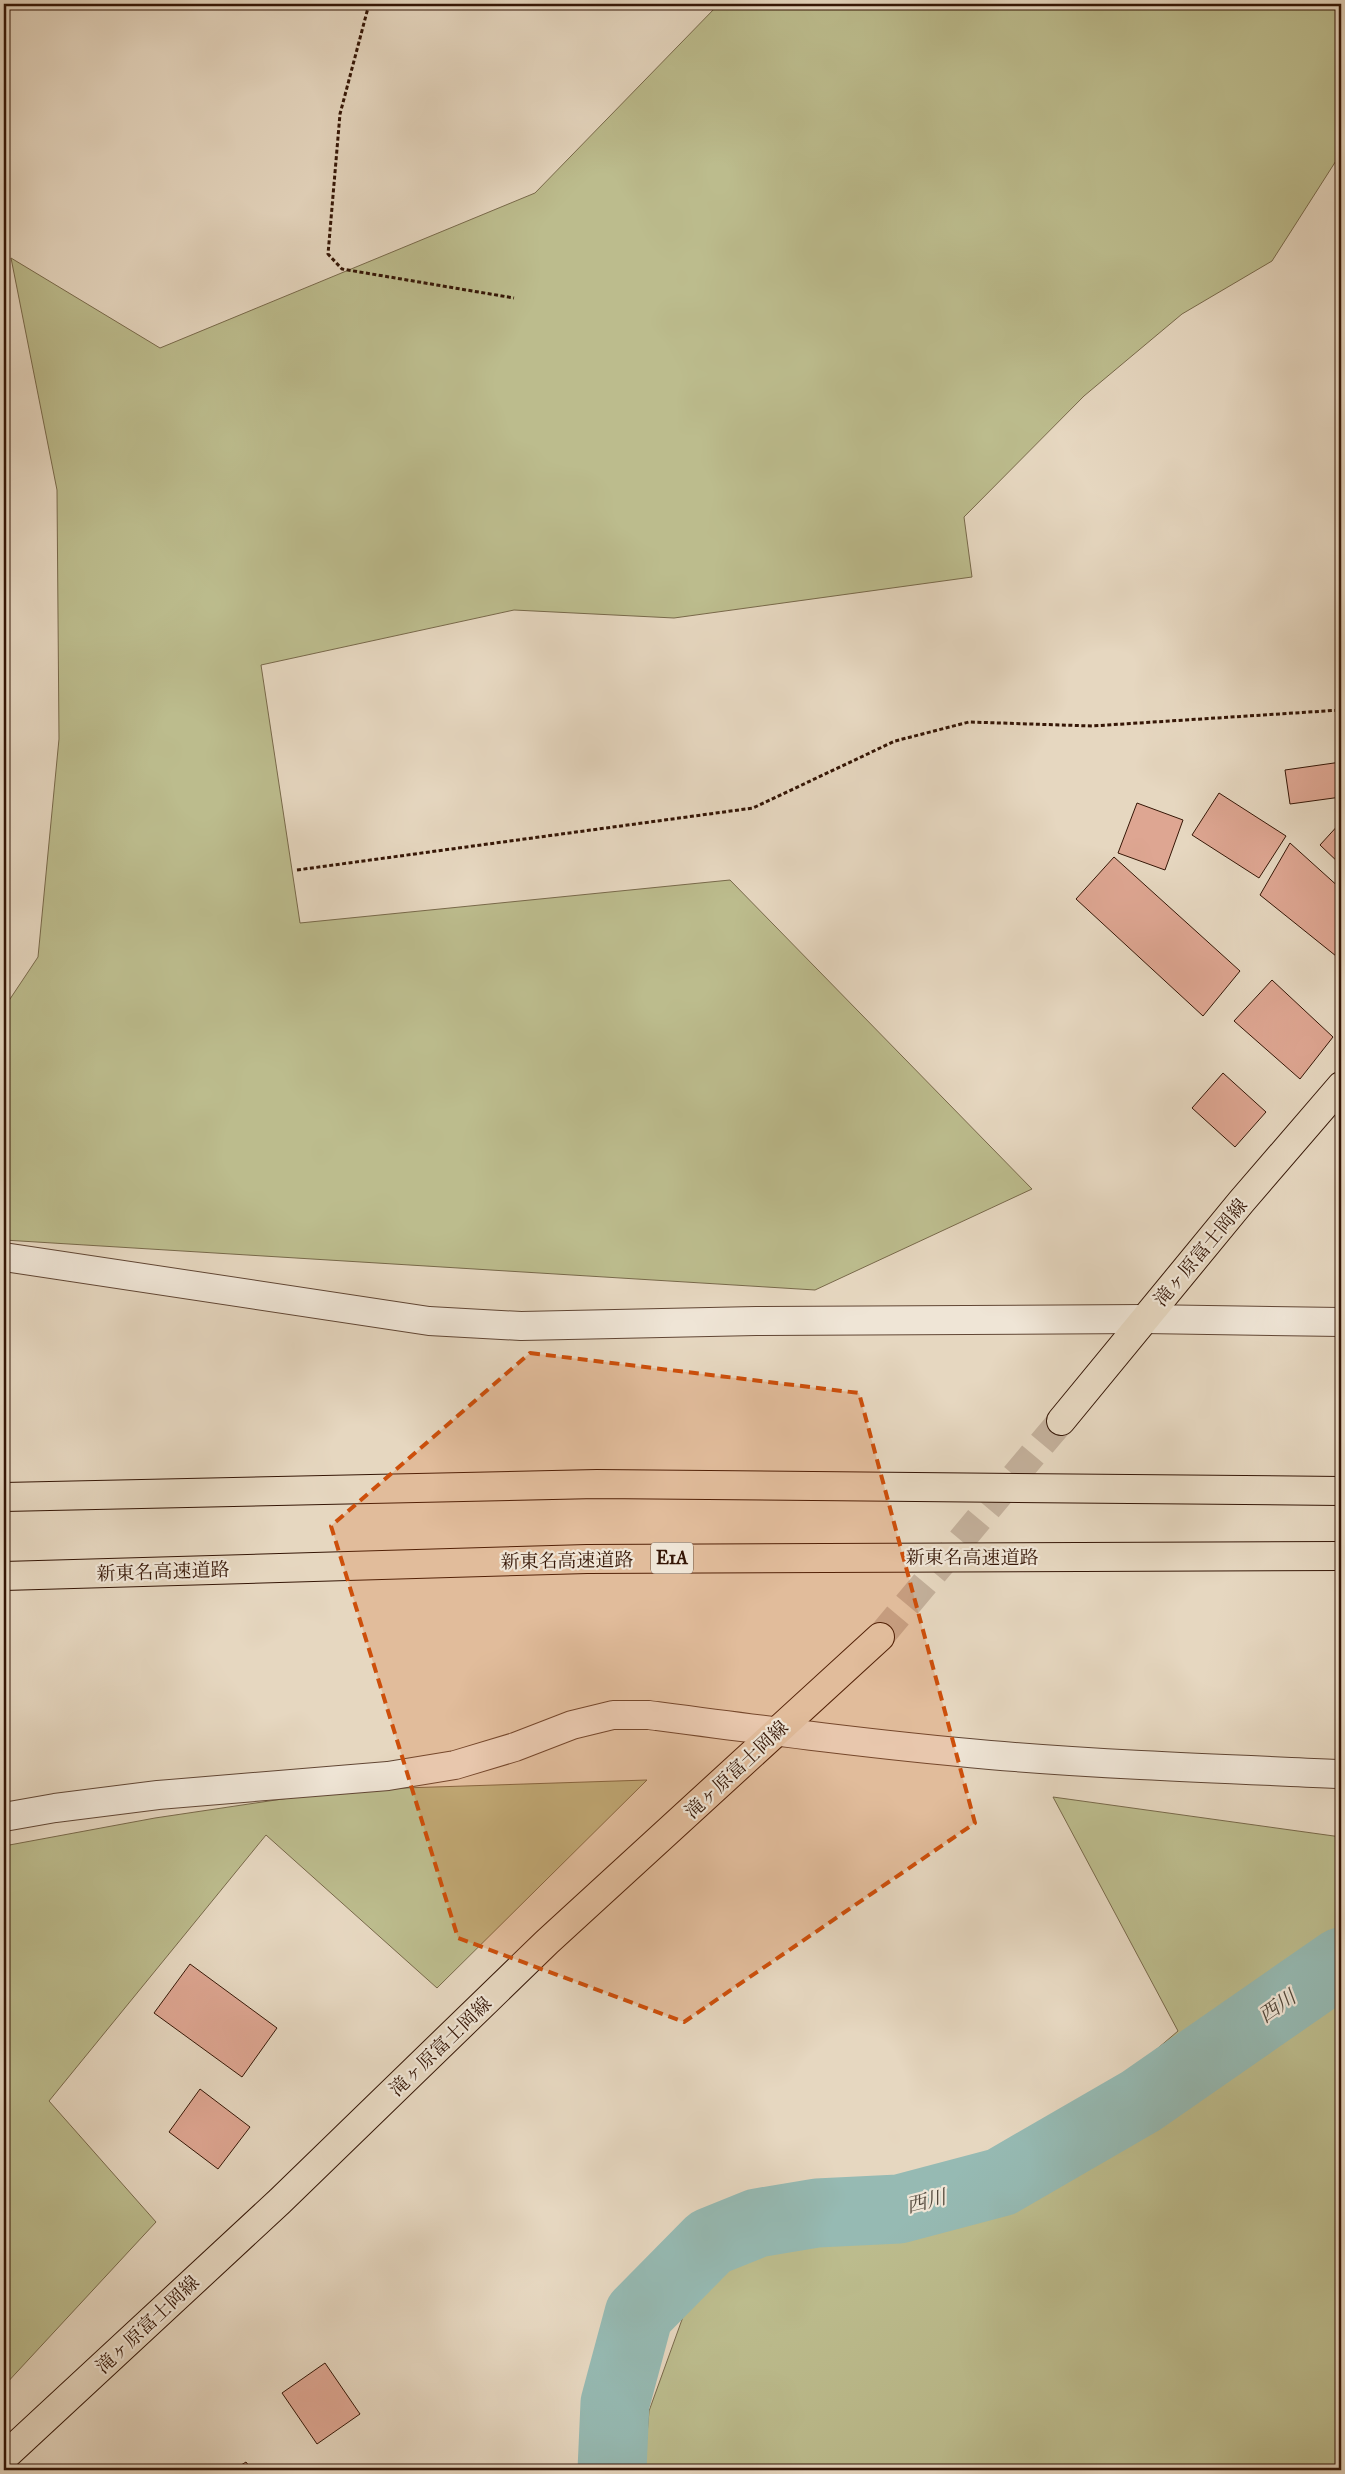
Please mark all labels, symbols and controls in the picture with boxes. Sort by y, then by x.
street label: 滝ヶ原富士岡線 [1149,1194,1252,1311]
road number: E1A [651,1542,693,1574]
street label: 新東名高速道路 [905,1546,1039,1569]
street label: 新東名高速道路 [500,1548,634,1573]
street label: 新東名高速道路 [96,1558,230,1585]
street label: 滝ヶ原富士岡線 [680,1716,793,1823]
water label: 西川 [1254,1984,1302,2027]
street label: 滝ヶ原富士岡線 [385,1992,496,2101]
water label: 西川 [904,2184,950,2217]
street label: 滝ヶ原富士岡線 [91,2271,204,2378]

